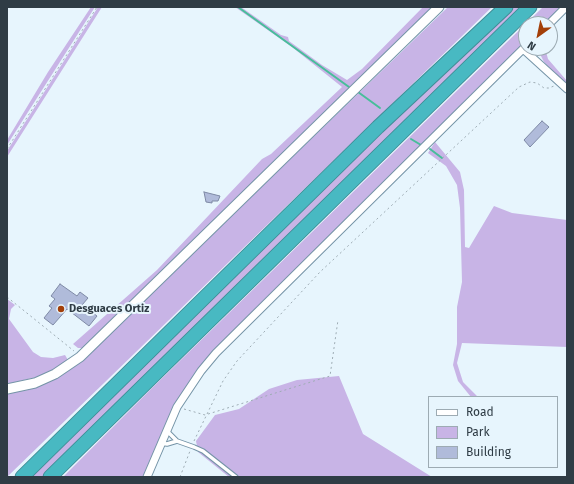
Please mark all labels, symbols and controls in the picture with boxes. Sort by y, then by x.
north arrow [518,16,558,56]
text: N [525,38,538,53]
place label: Desguaces Ortiz [69,302,149,316]
marker: Desguaces Ortiz [56,304,66,314]
legend [428,396,558,468]
text: Road [466,405,494,419]
text: Park [466,425,490,439]
text: Building [466,445,511,459]

